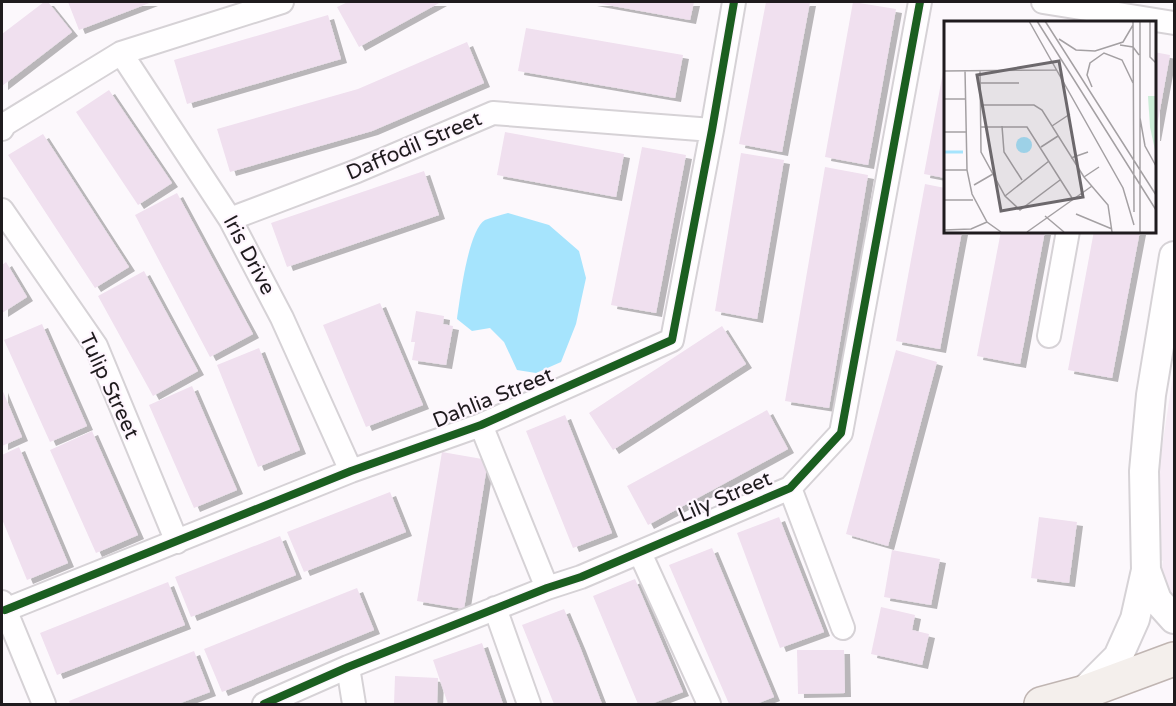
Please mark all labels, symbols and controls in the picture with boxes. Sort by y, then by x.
inset map [944,21,1155,232]
street label: Daffodil Street [343,106,485,186]
street label: Iris Drive [218,211,280,299]
street label: Tulip Street [74,329,144,443]
street label: Dahlia Street [429,362,557,434]
street label: Lily Street [674,466,776,528]

